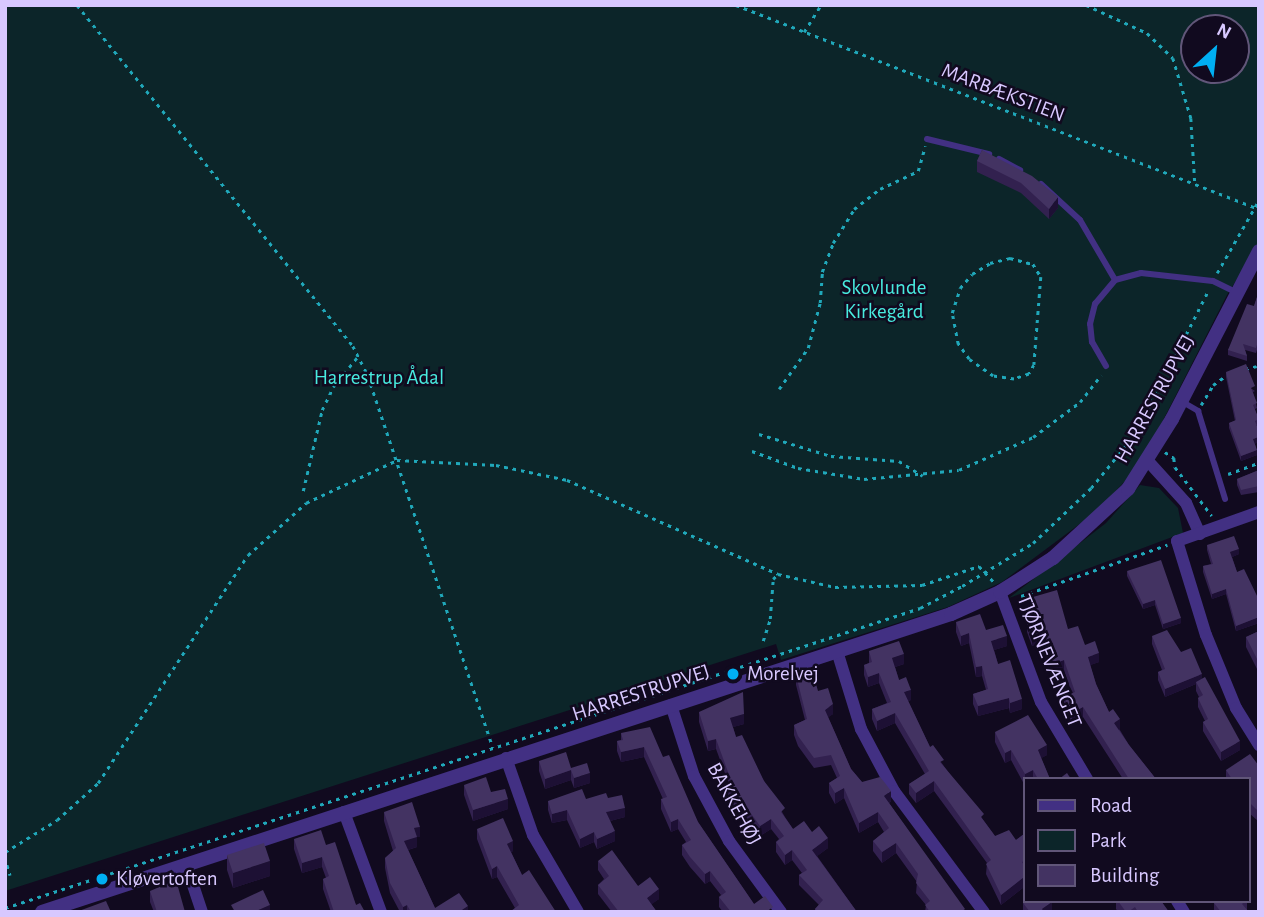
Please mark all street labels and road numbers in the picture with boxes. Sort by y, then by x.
street label: MARBÆKSTIEN [938,58,1068,128]
street label: HARRESTRUPVEJ [1109,330,1201,468]
street label: TJØRNEVÆNGET [1011,591,1087,731]
street label: HARRESTRUPVEJ [569,659,713,727]
street label: BAKKEHØJ [701,758,767,850]

